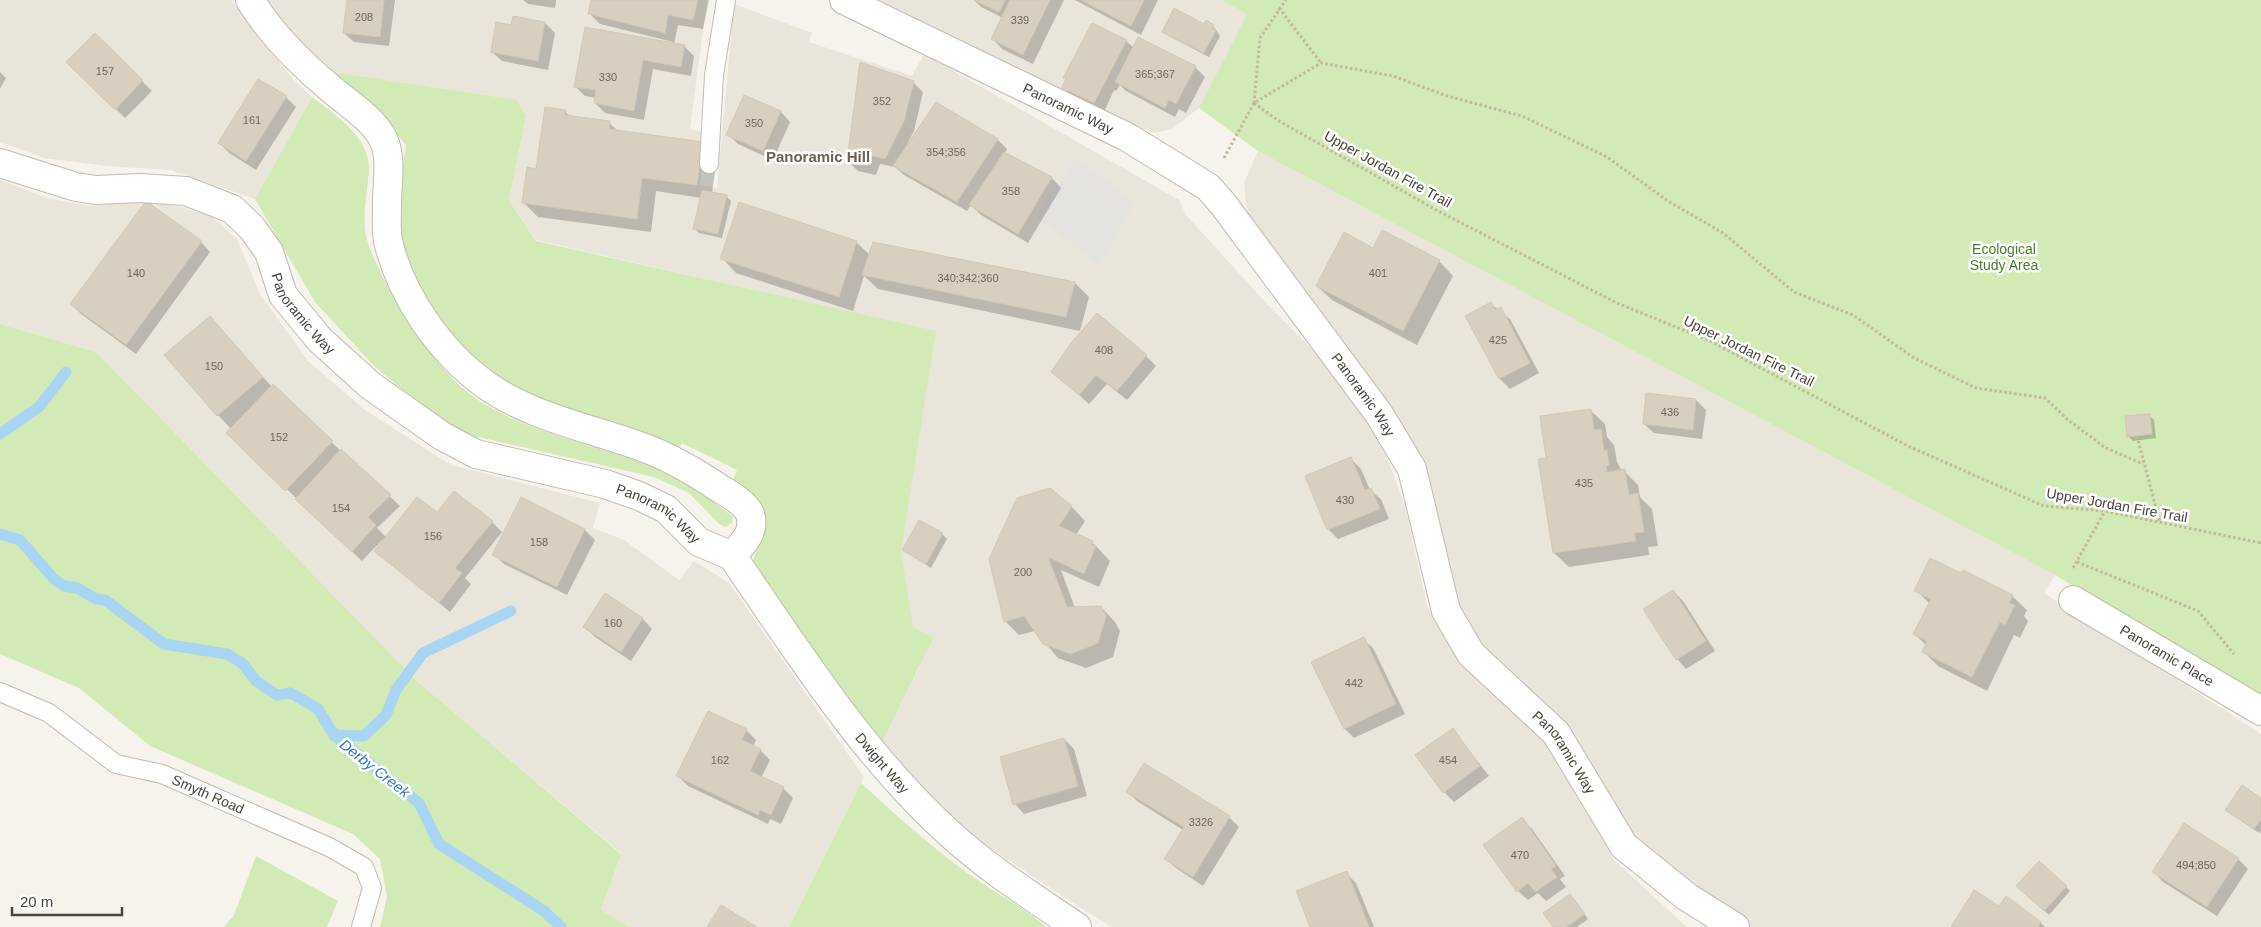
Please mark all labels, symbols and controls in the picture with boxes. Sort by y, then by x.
house number: 208 [355,11,373,23]
house number: 339 [1011,14,1029,26]
house number: 157 [96,65,114,77]
house number: 365;367 [1135,68,1175,80]
house number: 330 [599,71,617,83]
street label: Panoramic Way [1020,80,1116,137]
house number: 352 [873,95,891,107]
house number: 161 [243,114,261,126]
house number: 350 [745,117,763,129]
street label: Upper Jordan Fire Trail [1322,127,1454,211]
house number: 354;356 [926,146,966,158]
district label: Panoramic Hill [766,148,870,165]
house number: 358 [1002,185,1020,197]
park label: Ecological Study Area [1970,241,2038,273]
house number: 140 [127,267,145,279]
house number: 401 [1369,267,1387,279]
street label: Panoramic Way [268,271,338,357]
house number: 340;342;360 [937,272,999,284]
street label: Upper Jordan Fire Trail [1681,312,1817,390]
house number: 425 [1489,334,1507,346]
house number: 408 [1095,344,1113,356]
street label: Panoramic Way [1328,350,1398,439]
house number: 150 [205,360,223,372]
house number: 436 [1661,406,1679,418]
house number: 152 [270,431,288,443]
house number: 435 [1575,477,1593,489]
street label: Panoramic Way [614,481,703,546]
street label: Upper Jordan Fire Trail [2045,485,2189,525]
house number: 430 [1336,494,1354,506]
house number: 154 [332,502,350,514]
house number: 156 [424,530,442,542]
house number: 158 [530,536,548,548]
house number: 200 [1014,566,1032,578]
house number: 160 [604,617,622,629]
street label: Panoramic Place [2117,622,2217,689]
house number: 442 [1345,677,1363,689]
street label: Panoramic Way [1529,707,1599,797]
street label: Dwight Way [852,730,913,796]
water label: Derby Creek [337,735,415,802]
house number: 162 [711,754,729,766]
house number: 454 [1439,754,1457,766]
street label: Smyth Road [170,771,247,817]
house number: 3326 [1189,816,1213,828]
house number: 470 [1511,849,1529,861]
house number: 494;850 [2176,859,2216,871]
scale bar [12,884,122,916]
text: 20 m [20,893,53,910]

